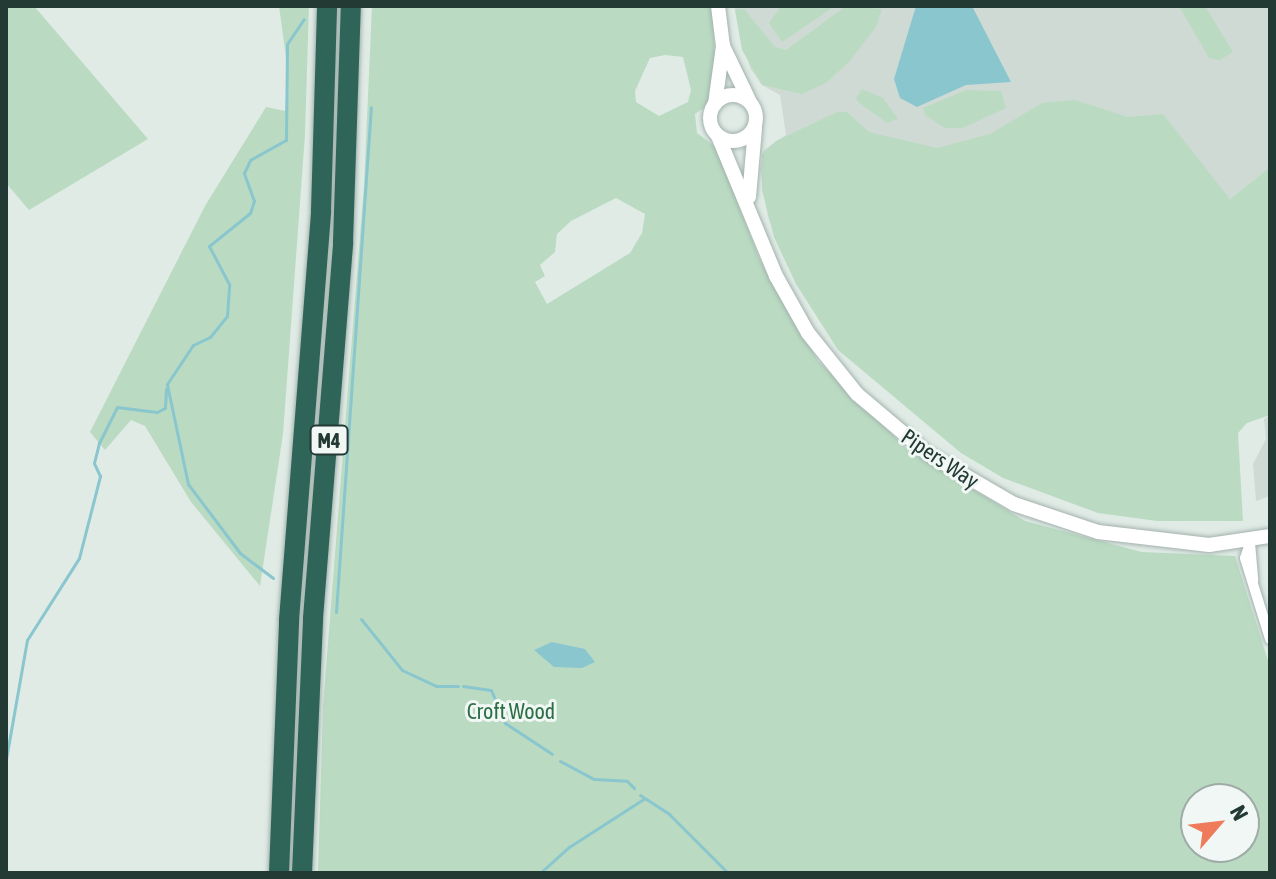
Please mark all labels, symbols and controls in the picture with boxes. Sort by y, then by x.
road number: M4 [309,424,349,456]
street label: Pipers Way [896,424,984,494]
park label: Croft Wood [467,699,555,725]
north arrow [1180,783,1260,863]
text: N [1225,801,1254,825]

